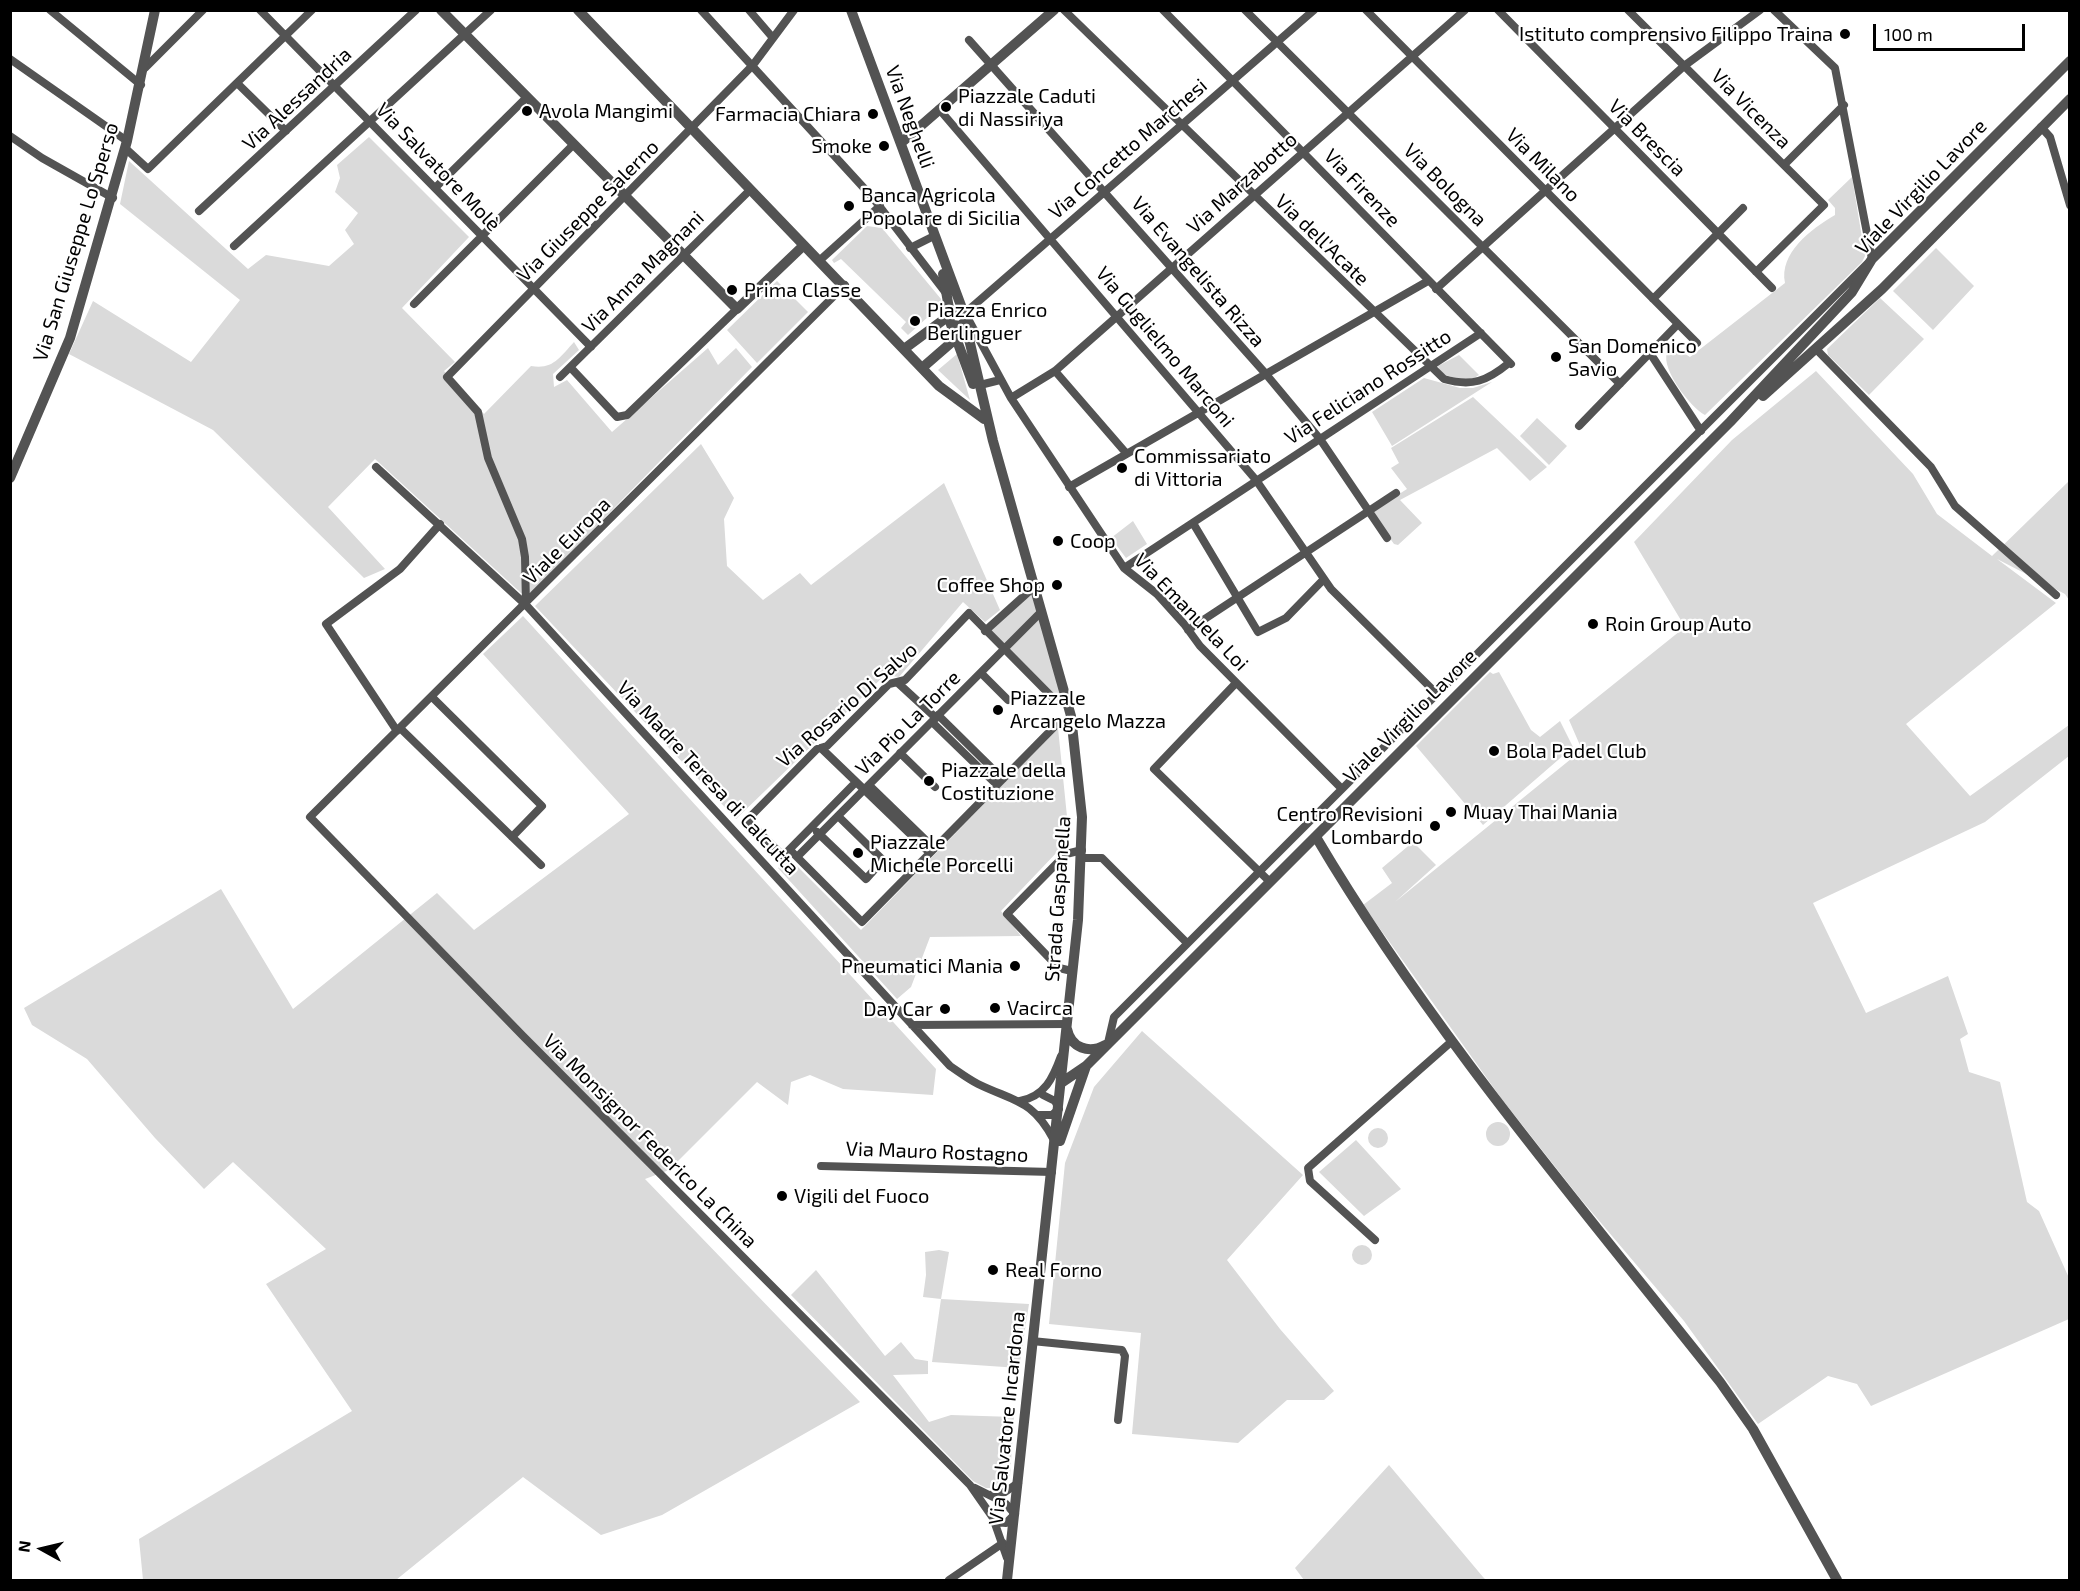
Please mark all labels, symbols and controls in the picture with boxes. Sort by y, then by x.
scale bar [1876,12,2028,50]
place label: Istituto comprensivo Filippo Traina [1519,22,1833,46]
text: 100 m [1884,23,1933,45]
marker: Istituto comprensivo Filippo Traina [1838,27,1852,41]
street label: Via Alessandria [238,42,356,156]
street label: Via Neghelli [880,62,940,172]
street label: Via Vicenza [1706,64,1796,154]
street label: Via Concetto Marchesi [1044,74,1212,224]
place label: Piazzale Caduti di Nassiriya [958,84,1096,131]
street label: Via Brescia [1603,94,1691,182]
street label: Via Salvatore Molè [371,98,505,236]
place label: Avola Mangimi [539,99,673,123]
marker: Piazzale Caduti di Nassiriya [939,100,953,114]
place label: Farmacia Chiara [715,102,861,126]
marker: Avola Mangimi [520,104,534,118]
marker: Farmacia Chiara [866,107,880,121]
street label: Viale Virgilio Lavore [1850,114,1992,260]
street label: Via San Giuseppe Lo Sperso [28,120,124,364]
street label: Via Milano [1501,123,1585,207]
street label: Via Marzabotto [1182,127,1302,239]
place label: Smoke [811,134,872,158]
street label: Via Giuseppe Salerno [512,135,664,287]
marker: Smoke [877,139,891,153]
street label: Via Bologna [1399,139,1491,231]
street label: Via Firenze [1319,144,1405,232]
place label: Banca Agricola Popolare di Sicilia [861,183,1021,230]
street label: Via dell'Acate [1270,189,1374,291]
street label: Via Evangelista Rizza [1126,192,1270,352]
marker: Banca Agricola Popolare di Sicilia [842,199,856,213]
street label: Via Anna Magnani [577,206,709,338]
street label: Via Guglielmo Marconi [1091,262,1239,432]
place label: Prima Classe [744,278,861,302]
marker: Prima Classe [725,283,739,297]
place label: Piazza Enrico Berlinguer [927,298,1047,345]
marker: Piazza Enrico Berlinguer [908,314,922,328]
street label: Via Feliciano Rossitto [1280,324,1456,450]
place label: San Domenico Savio [1568,334,1697,381]
marker: San Domenico Savio [1549,350,1563,364]
place label: Commissariato di Vittoria [1134,444,1271,491]
marker: Commissariato di Vittoria [1115,461,1129,475]
street label: Viale Europa [518,492,616,590]
place label: Coop [1070,529,1116,553]
marker: Coop [1051,534,1065,548]
street label: Via Emanuela Loi [1129,548,1253,676]
place label: Coffee Shop [936,573,1045,597]
marker: Coffee Shop [1050,578,1064,592]
place label: Roin Group Auto [1605,612,1752,636]
marker: Roin Group Auto [1586,617,1600,631]
street label: Via Rosario Di Salvo [772,637,922,773]
street label: Viale Virgilio Lavore [1338,644,1482,788]
street label: Via Pio La Torre [851,666,965,780]
street label: Via Madre Teresa di Calcutta [612,676,804,880]
place label: Piazzale Arcangelo Mazza [1010,686,1166,733]
marker: Piazzale Arcangelo Mazza [991,703,1005,717]
place label: Bola Padel Club [1506,739,1647,763]
marker: Bola Padel Club [1487,744,1501,758]
place label: Piazzale della Costituzione [941,758,1066,805]
marker: Piazzale della Costituzione [922,774,936,788]
place label: Muay Thai Mania [1463,800,1618,824]
place label: Centro Revisioni Lombardo [1276,802,1423,849]
marker: Muay Thai Mania [1444,805,1458,819]
street label: Strada Gaspanella [1040,815,1076,983]
marker: Centro Revisioni Lombardo [1428,819,1442,833]
place label: Piazzale Michele Porcelli [870,830,1014,877]
marker: Piazzale Michele Porcelli [851,846,865,860]
place label: Pneumatici Mania [841,954,1003,978]
marker: Pneumatici Mania [1008,959,1022,973]
place label: Vacirca [1007,996,1073,1020]
place label: Day Car [863,997,933,1021]
marker: Vacirca [988,1001,1002,1015]
marker: Day Car [938,1002,952,1016]
street label: Via Monsignor Federico La China [538,1029,762,1253]
street label: Via Mauro Rostagno [845,1137,1029,1167]
place label: Vigili del Fuoco [794,1184,929,1208]
marker: Vigili del Fuoco [775,1189,789,1203]
place label: Real Forno [1005,1258,1102,1282]
marker: Real Forno [986,1263,1000,1277]
street label: Via Salvatore Incardona [984,1310,1030,1526]
north arrow [12,1519,72,1579]
text: N [13,1539,34,1553]

